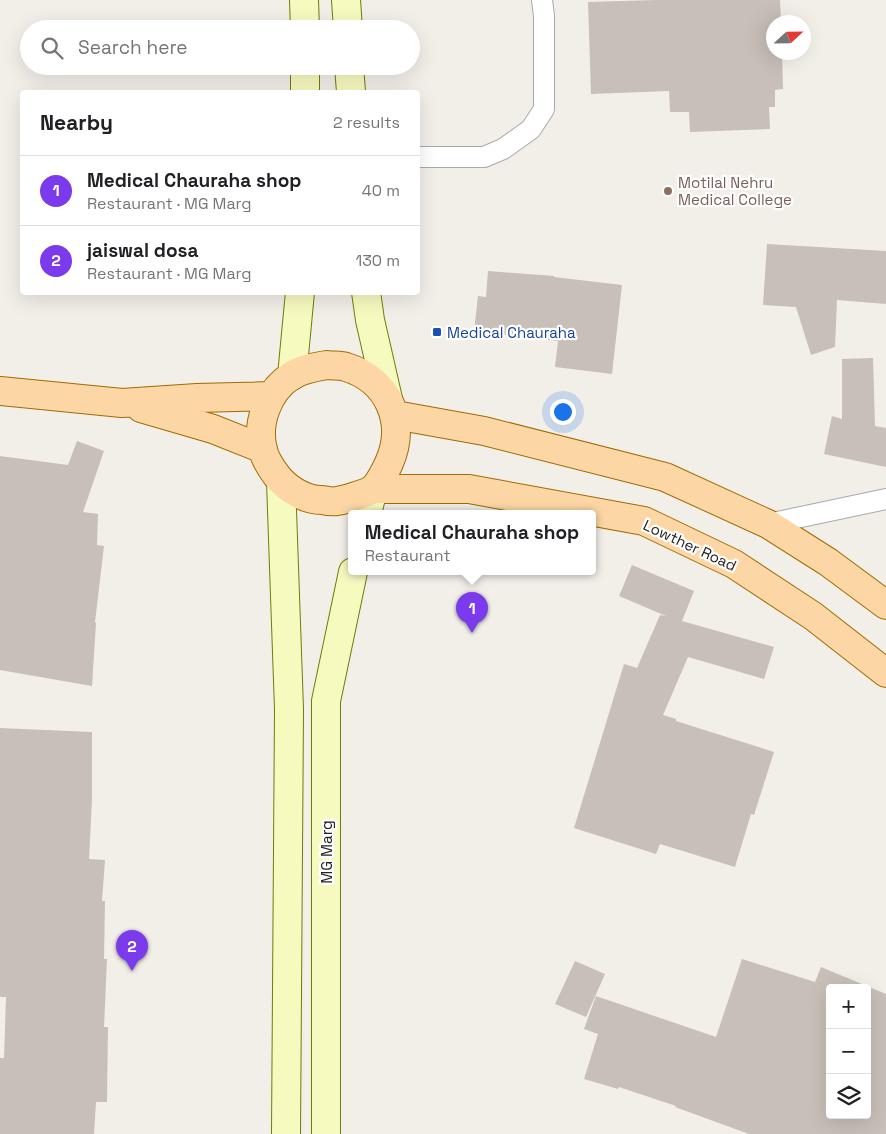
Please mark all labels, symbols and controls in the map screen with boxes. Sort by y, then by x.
north arrow [766,15,811,60]
search box [20,20,420,75]
icon: search [38,34,66,62]
text: Search here [78,35,188,60]
text: Nearby [40,109,113,136]
text: 2 results [333,112,400,133]
text: Medical Chauraha shop [87,168,301,193]
place label: Motilal Nehru Medical College [678,173,792,209]
text: 1 [52,180,60,201]
text: 40 m [362,180,400,201]
marker: Motilal Nehru Medical College [662,185,674,197]
text: Restaurant · MG Marg [87,193,252,214]
text: jaiswal dosa [87,238,198,263]
text: 2 [51,250,61,271]
text: 130 m [356,250,400,271]
text: Restaurant · MG Marg [87,263,252,284]
place label: Medical Chauraha [447,323,576,342]
marker: Medical Chauraha [431,326,443,338]
your location [550,399,576,425]
popup [348,510,596,575]
street label: Lowther Road [640,515,740,575]
text: Medical Chauraha shop [365,520,579,545]
text: Restaurant [365,545,451,566]
pin: 1 [456,592,488,633]
street label: MG Marg [317,820,336,884]
pin: 2 [116,930,148,971]
map controls [826,984,871,1119]
button: + [826,984,871,1029]
button: − [826,1029,871,1074]
button: layers [826,1074,871,1119]

